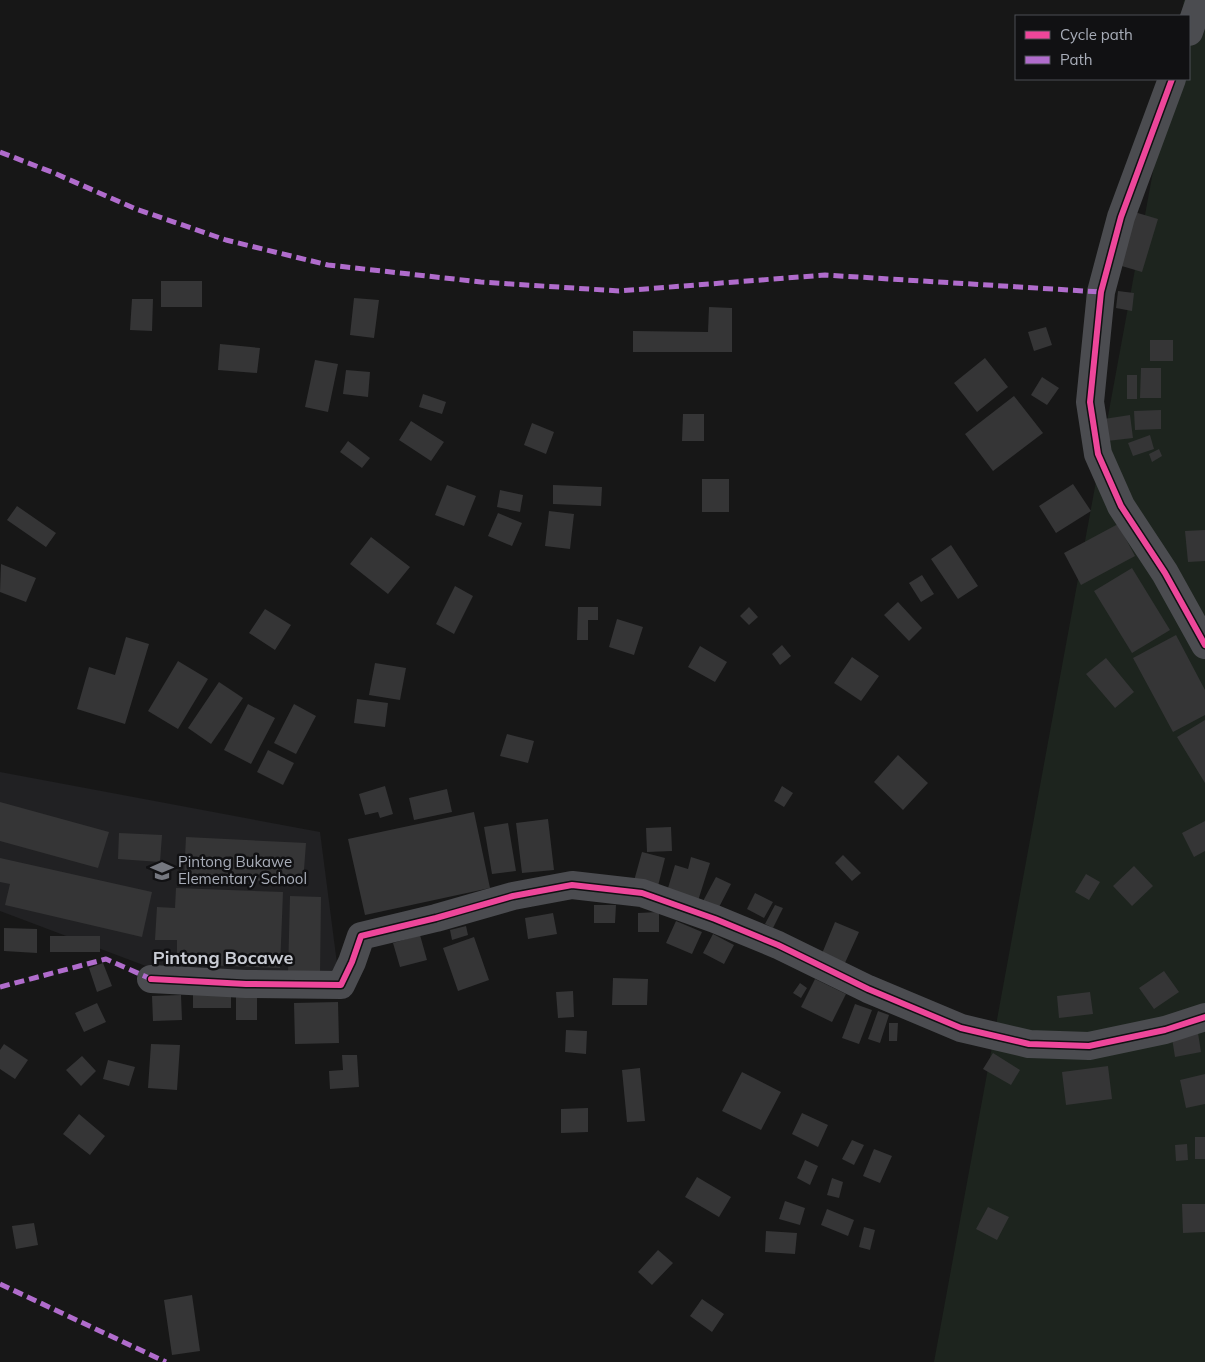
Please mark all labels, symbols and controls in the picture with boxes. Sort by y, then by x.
legend [1015,15,1190,80]
text: Cycle path [1060,25,1133,44]
text: Path [1060,50,1092,69]
place label: Pintong Bukawe Elementary School [178,852,307,888]
school or university icon: Pintong Bukawe Elementary School [149,858,175,884]
district label: Pintong Bocawe [153,946,293,969]

